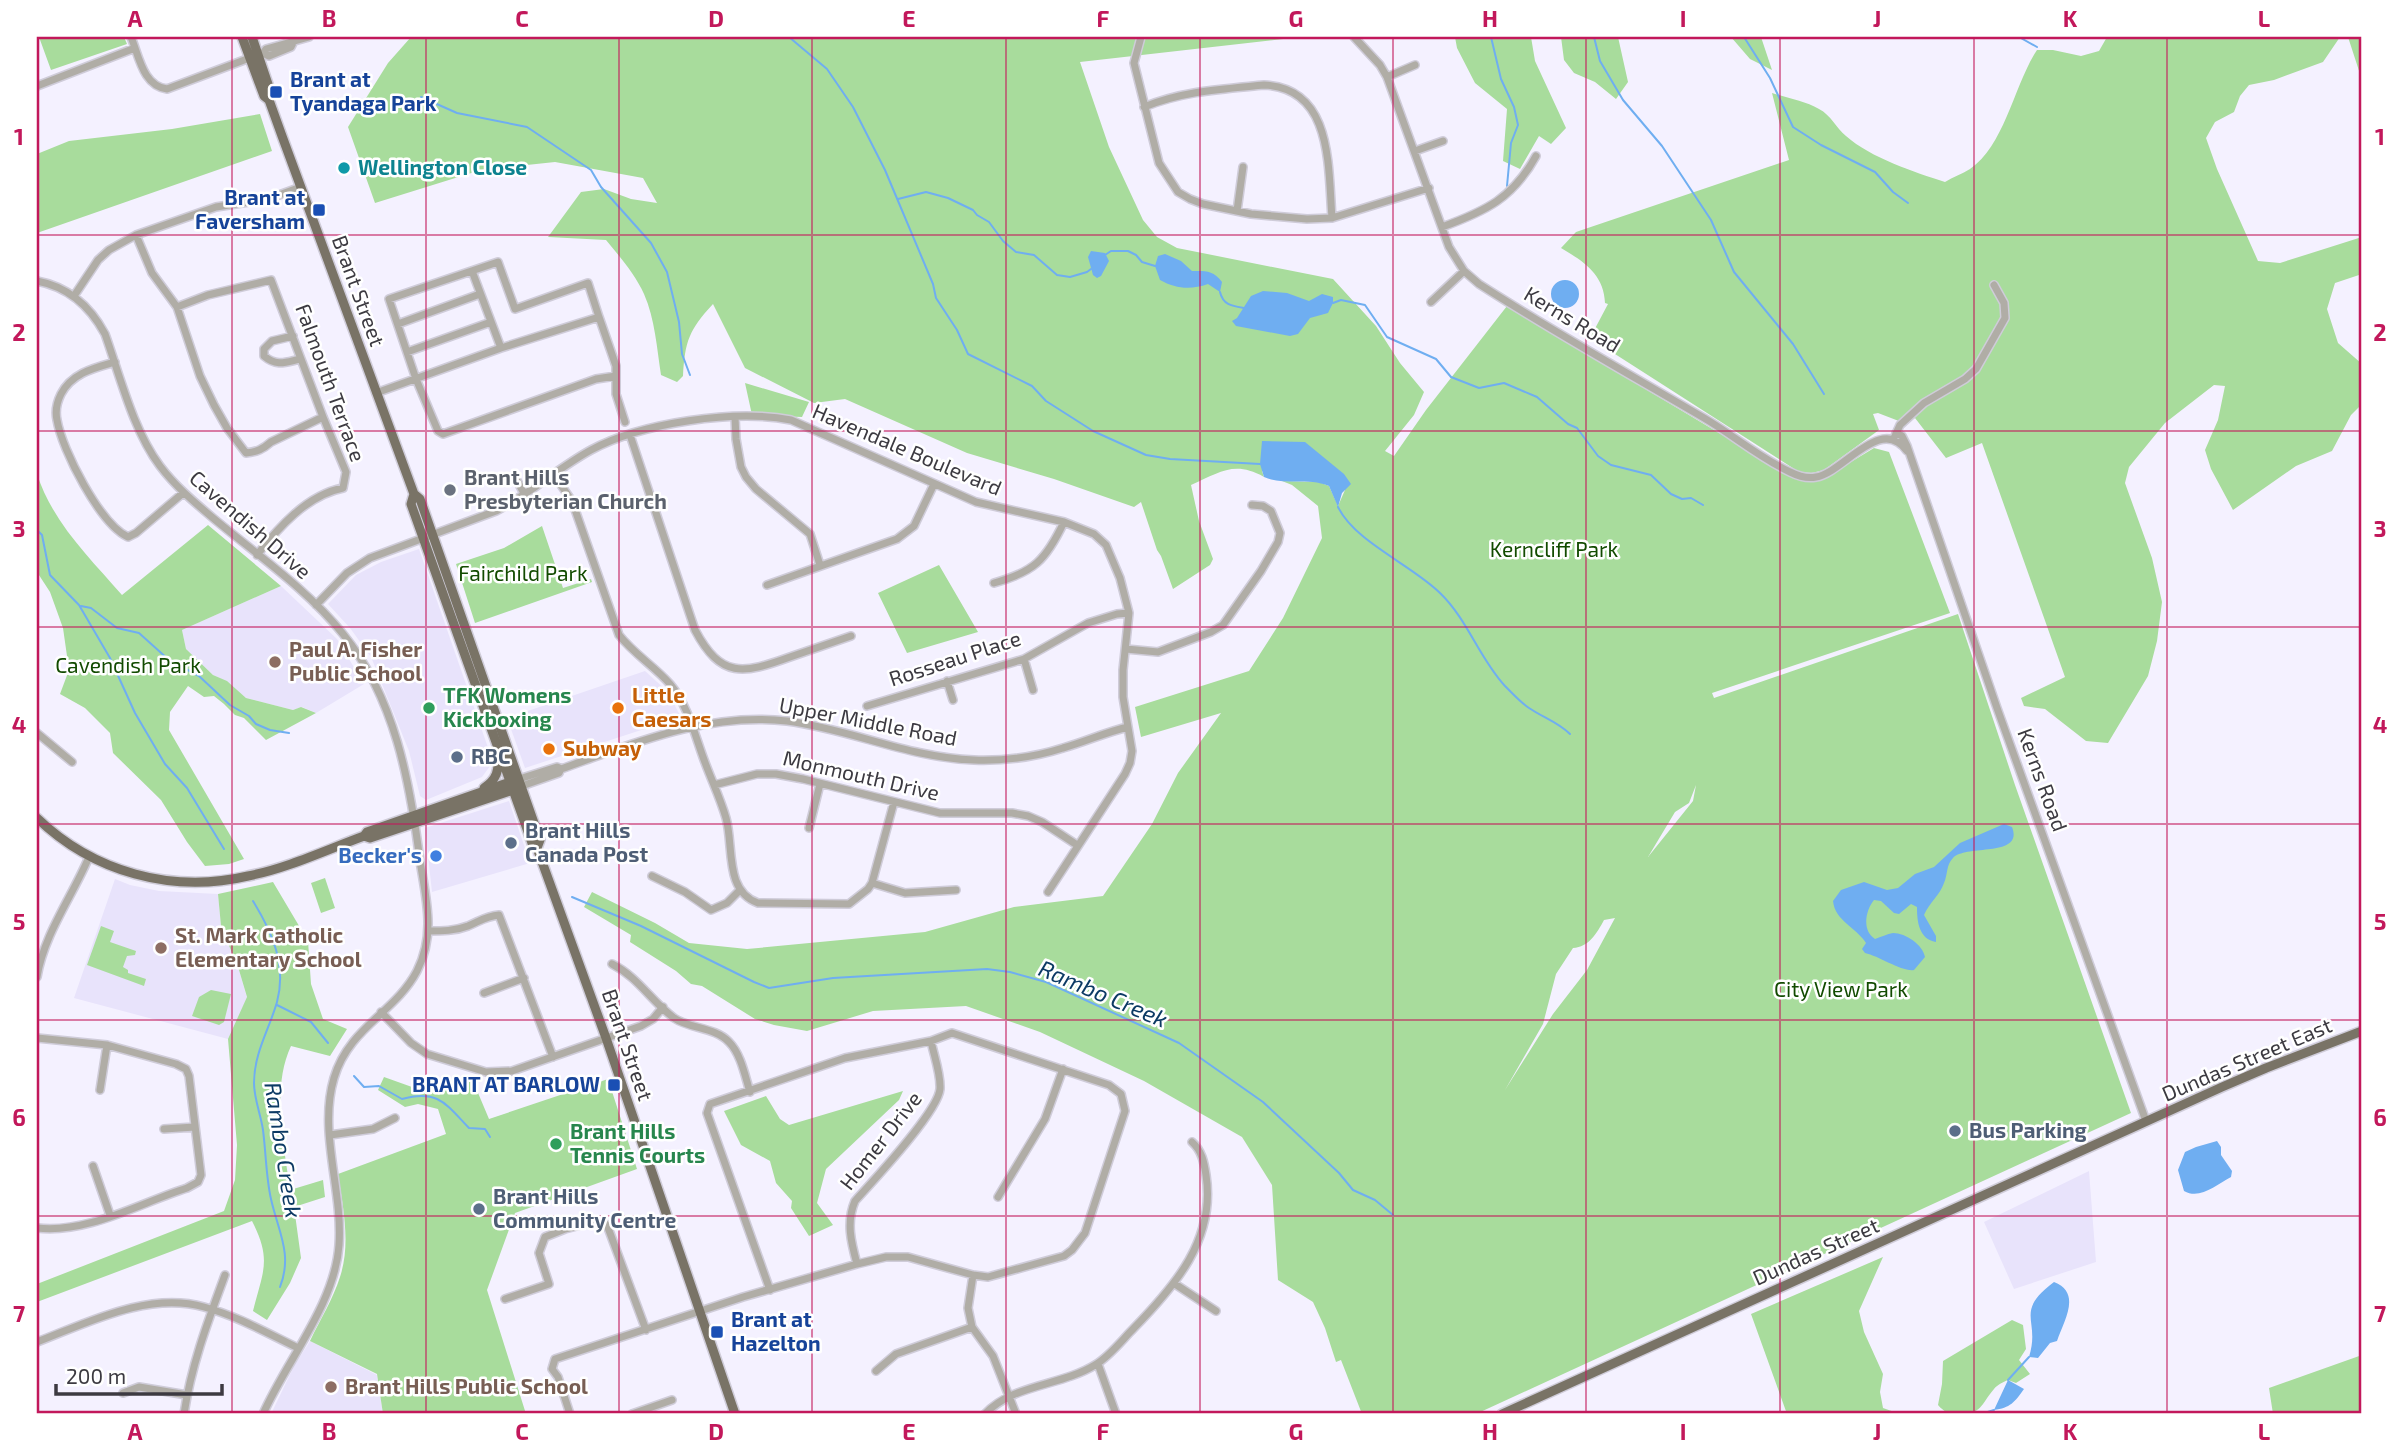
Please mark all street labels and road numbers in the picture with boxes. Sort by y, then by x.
street label: Brant Street [328,232,391,349]
street label: Kerns Road [1520,280,1625,357]
street label: Falmouth Terrace [291,300,372,465]
street label: Havendale Boulevard [809,397,1006,500]
street label: Cavendish Drive [185,464,317,583]
street label: Rosseau Place [885,624,1024,691]
street label: Upper Middle Road [777,691,959,750]
street label: Kerns Road [2013,725,2074,834]
street label: Monmouth Drive [781,744,942,805]
street label: Brant Street [598,985,659,1104]
street label: Dundas Street East [2158,1012,2335,1106]
street label: Homer Drive [834,1086,926,1194]
street label: Dundas Street [1748,1212,1882,1290]

